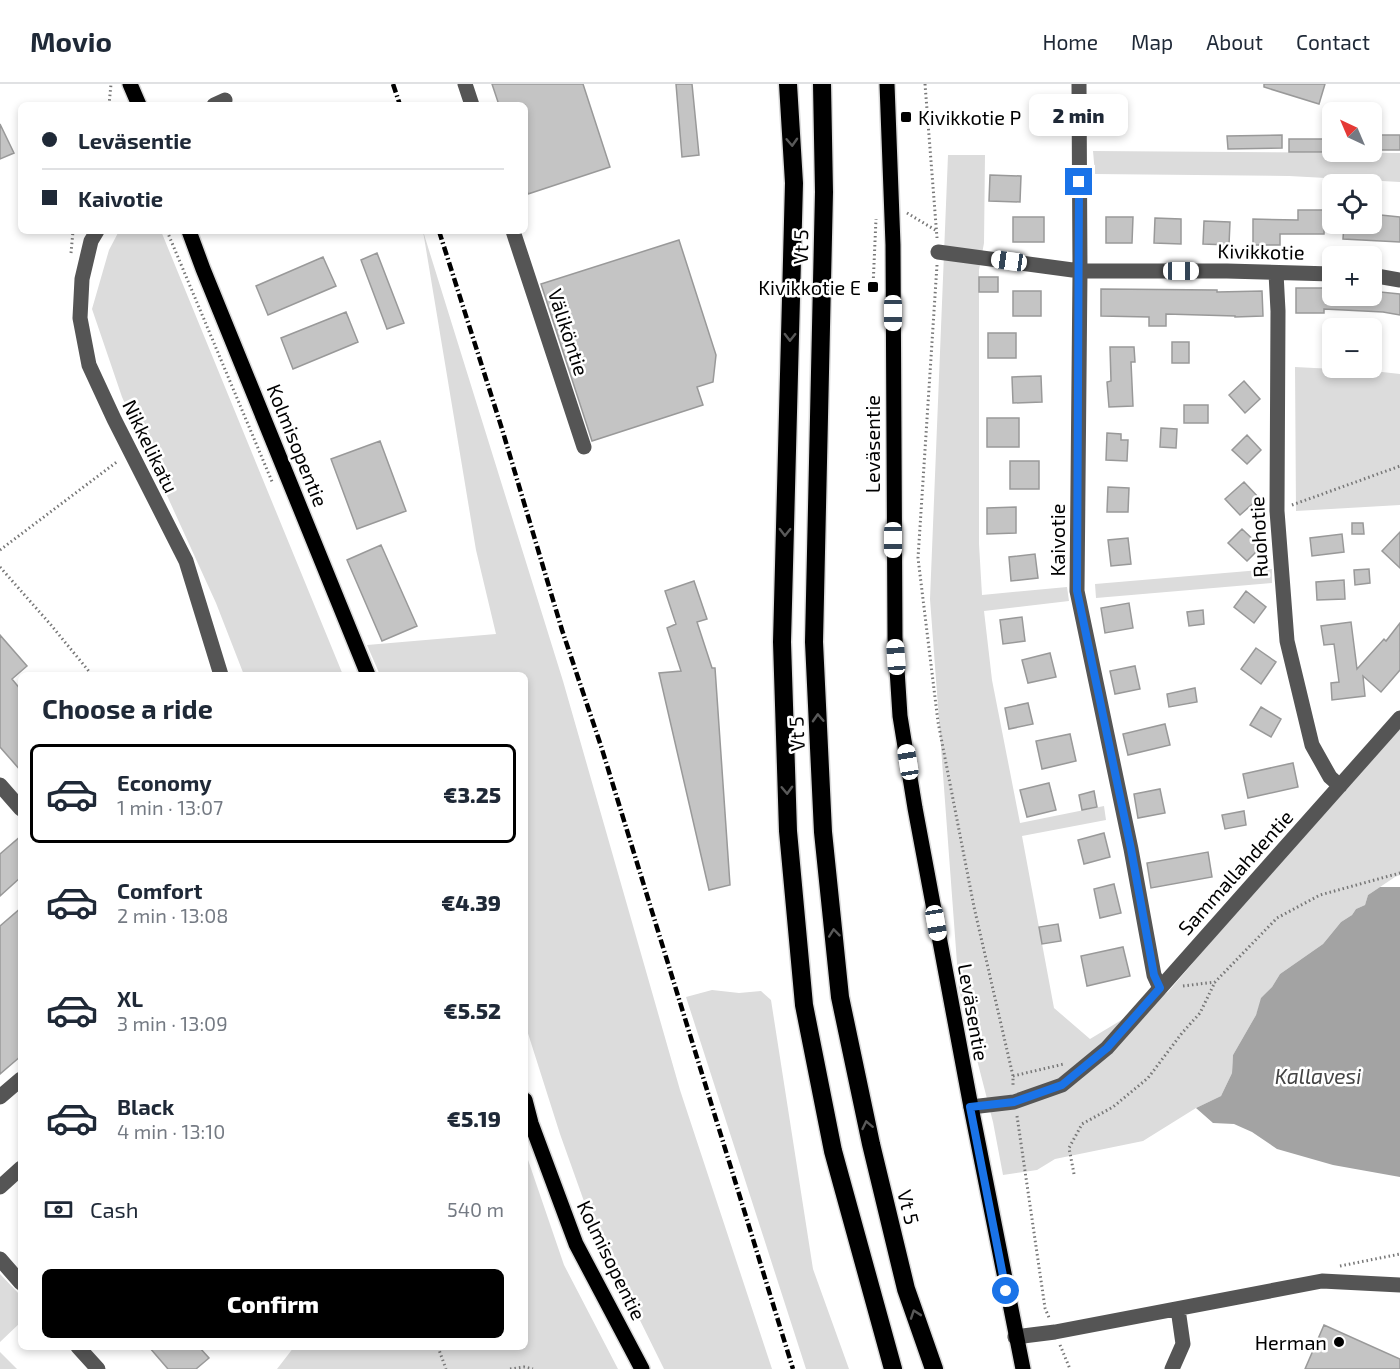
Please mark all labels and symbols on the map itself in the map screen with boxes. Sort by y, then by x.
callout: 2 min [1030,95,1128,137]
north arrow [1322,102,1382,162]
place label: Kivikkotie P [918,105,1021,129]
marker: Kivikkotie P [899,110,913,124]
one-way arrow [785,138,798,147]
route end [1065,168,1092,195]
street label: Vt 5 [788,229,812,265]
street label: Kivikkotie [1217,238,1305,264]
car [990,250,1028,272]
car [1163,262,1199,280]
place label: Kivikkotie E [758,275,861,299]
marker: Kivikkotie E [866,280,880,294]
street label: Väliköntie [544,286,594,378]
car [884,295,902,331]
one-way arrow [783,333,796,342]
street label: Kolmisopentie [262,380,334,510]
street label: Nikkelikatu [118,395,184,497]
street label: Leväsentie [860,395,884,493]
street label: Ruohotie [1244,496,1272,578]
street label: Kaivotie [1045,504,1069,576]
car [884,522,902,558]
one-way arrow [778,528,791,537]
car [886,638,906,676]
one-way arrow [811,713,824,722]
street label: Vt 5 [783,716,809,752]
car [896,743,920,781]
one-way arrow [781,786,793,795]
street label: Sammallahdentie [1173,805,1297,939]
car [924,904,948,942]
one-way arrow [828,928,841,938]
street label: Leväsentie [954,962,994,1062]
water label: Kallavesi [1275,1063,1361,1088]
one-way arrow [861,1120,874,1130]
street label: Vt 5 [893,1187,925,1227]
street label: Kolmisopentie [573,1196,651,1324]
route start [992,1277,1019,1304]
one-way arrow [910,1309,922,1320]
place label: Herman [1255,1330,1327,1354]
marker: Herman [1332,1335,1346,1349]

